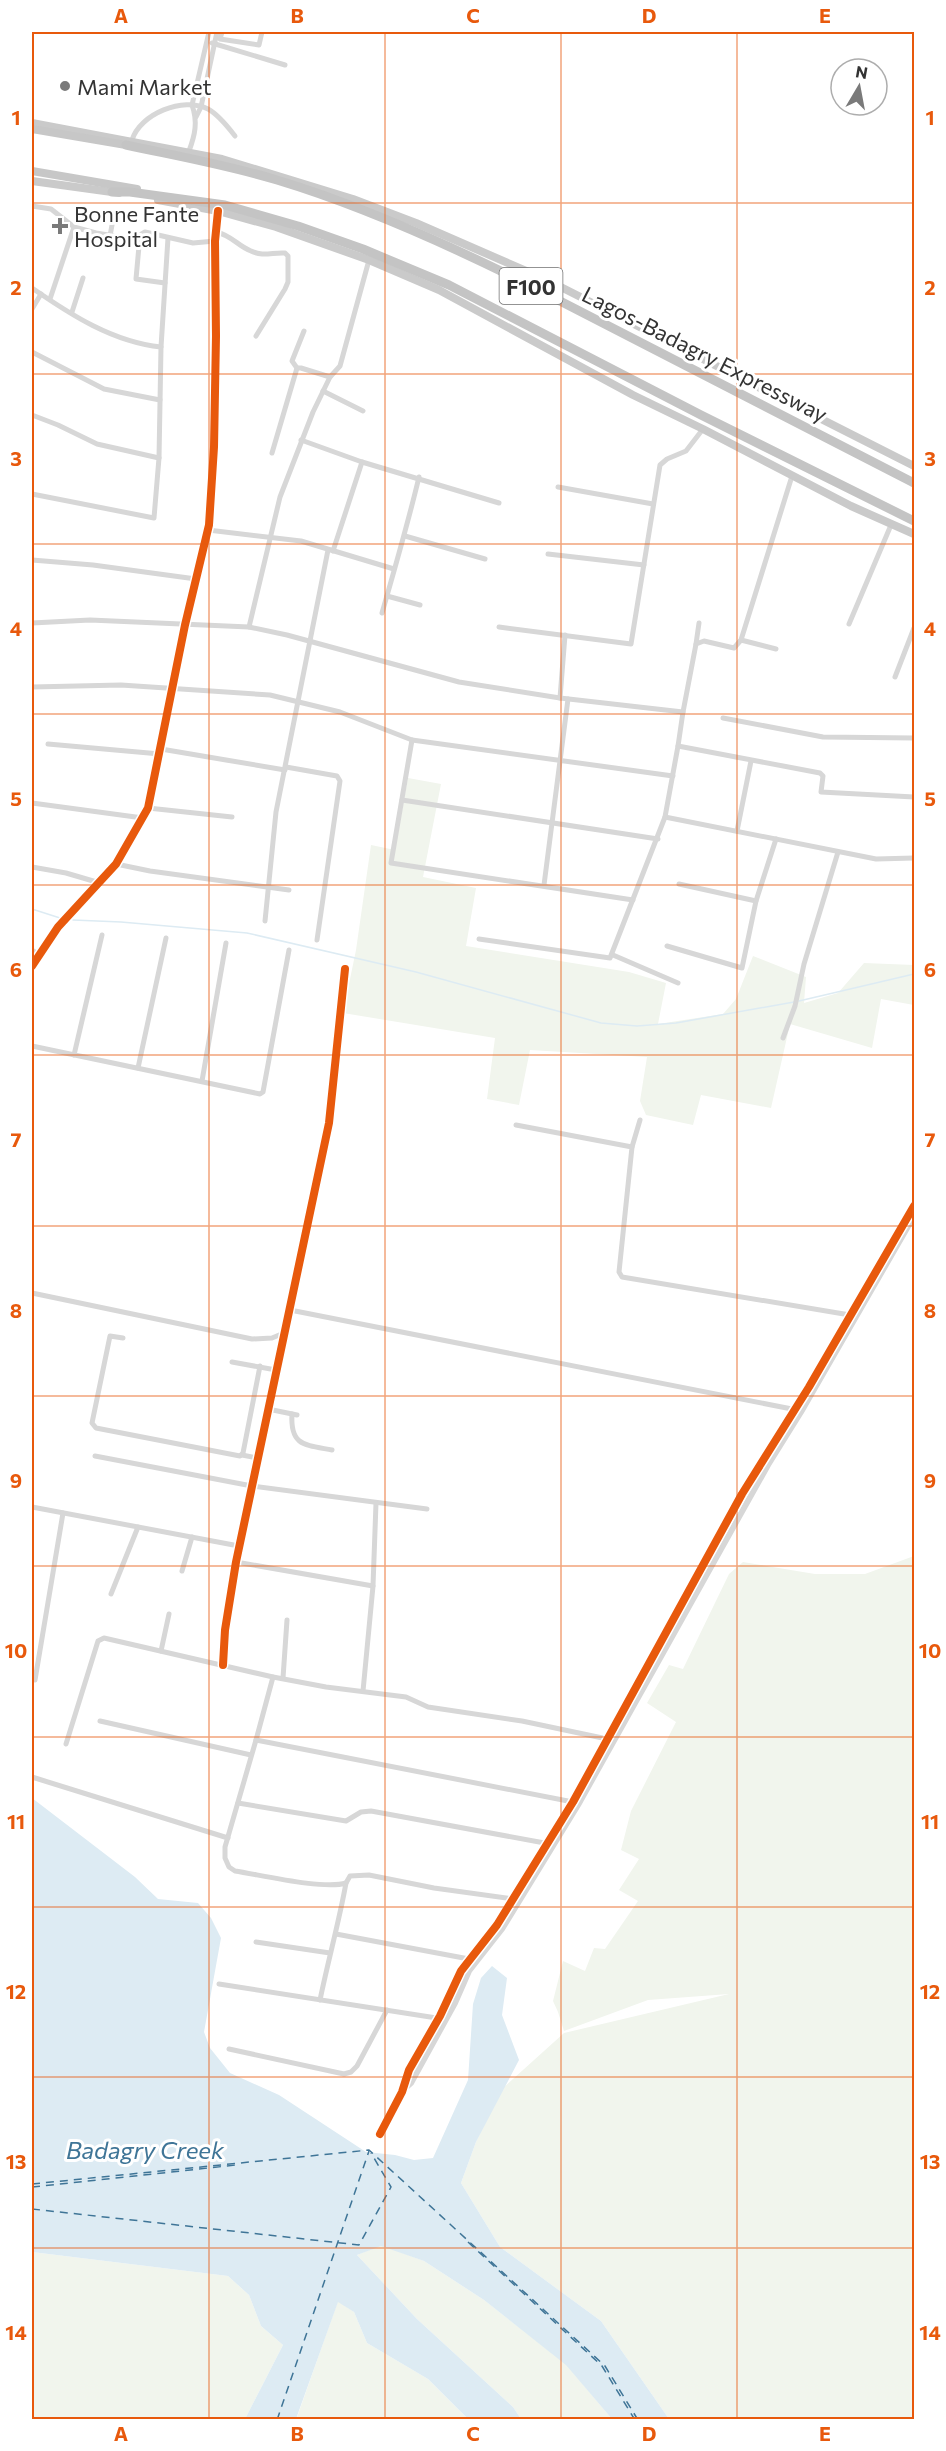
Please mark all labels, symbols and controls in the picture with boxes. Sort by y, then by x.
text: A [114,3,128,27]
text: B [290,3,304,27]
text: C [466,3,480,27]
text: D [642,3,656,27]
text: E [819,3,831,27]
north arrow [829,57,889,117]
text: N [854,61,869,82]
place label: Mami Market [77,73,211,100]
marker: Mami Market [58,79,72,93]
text: 1 [11,105,21,129]
text: 1 [925,105,935,129]
place label: Bonne Fante Hospital [74,200,199,252]
marker: Bonne Fante Hospital [51,217,69,235]
road number: F100 [500,268,562,304]
text: 2 [10,275,22,299]
text: 2 [924,275,936,299]
street label: Lagos-Badagry Expressway [578,280,832,428]
text: 3 [10,446,22,470]
text: 3 [924,446,936,470]
text: 4 [10,616,22,640]
text: 4 [924,616,936,640]
text: 5 [10,786,22,810]
text: 5 [924,786,936,810]
text: 6 [10,957,22,981]
text: 6 [924,957,936,981]
text: 7 [11,1127,22,1151]
text: 7 [925,1127,936,1151]
text: 8 [10,1298,22,1322]
text: 8 [924,1298,936,1322]
text: 9 [10,1468,22,1492]
text: 9 [924,1468,936,1492]
text: 10 [5,1638,27,1662]
text: 10 [919,1638,941,1662]
text: 11 [7,1809,25,1833]
text: 11 [921,1809,939,1833]
text: 12 [6,1979,26,2003]
text: 12 [920,1979,940,2003]
water label: Badagry Creek [66,2135,225,2164]
text: 13 [6,2149,26,2173]
text: 13 [920,2149,940,2173]
text: 14 [5,2320,27,2344]
text: 14 [919,2320,941,2344]
text: A [114,2421,128,2445]
text: B [290,2421,304,2445]
text: C [466,2421,480,2445]
text: D [642,2421,656,2445]
text: E [819,2421,831,2445]

